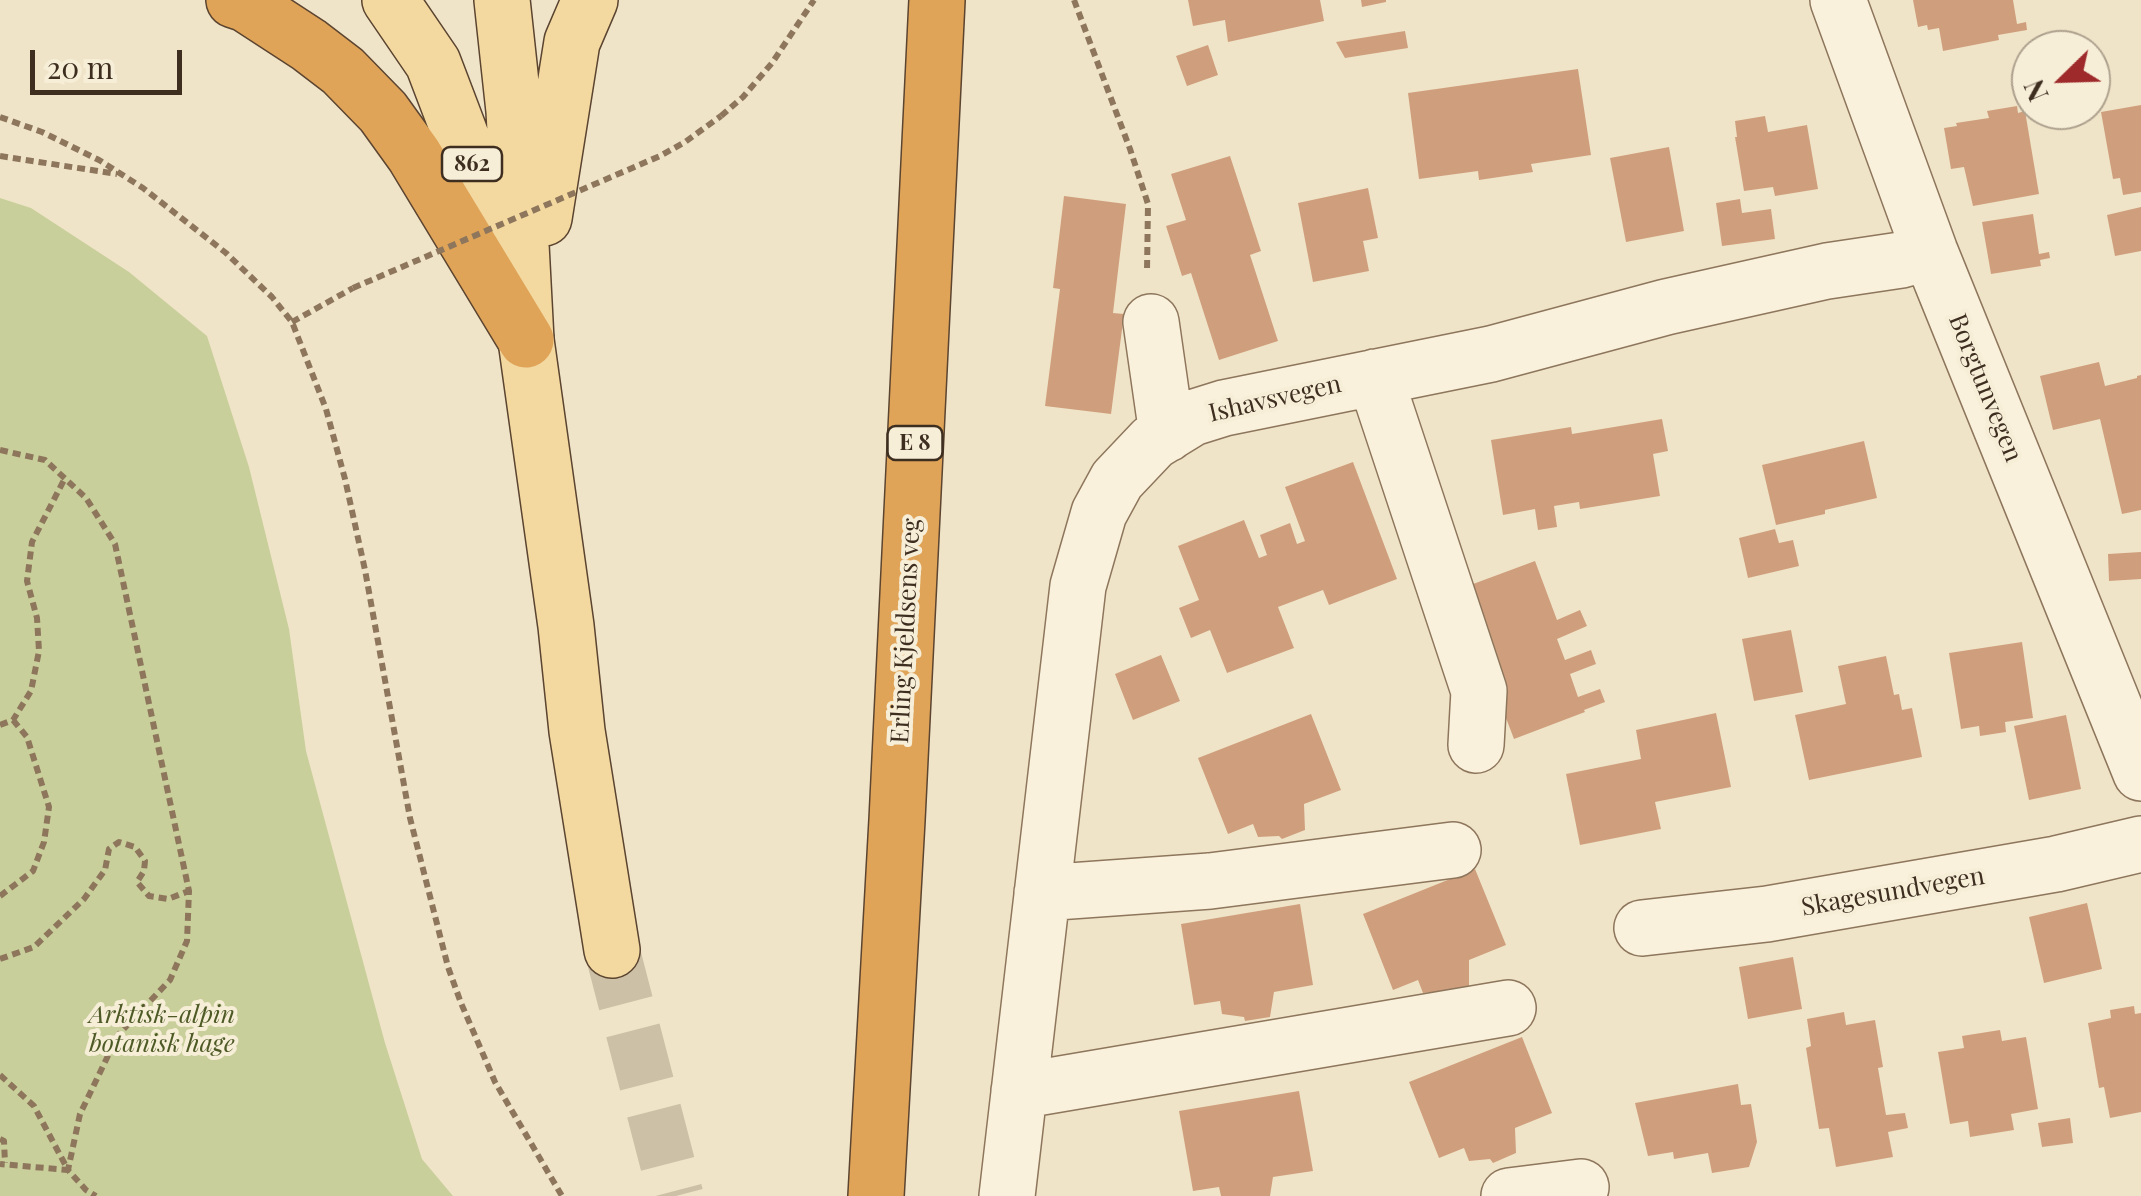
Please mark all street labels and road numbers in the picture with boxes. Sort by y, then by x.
road number: 862 [442,147,502,181]
street label: Borgtunvegen [1942,310,2028,466]
street label: Ishavsvegen [1206,369,1344,429]
road number: E 8 [888,426,942,460]
street label: Erling Kjeldsens veg [885,518,927,744]
street label: Skagesundvegen [1799,861,1987,923]

